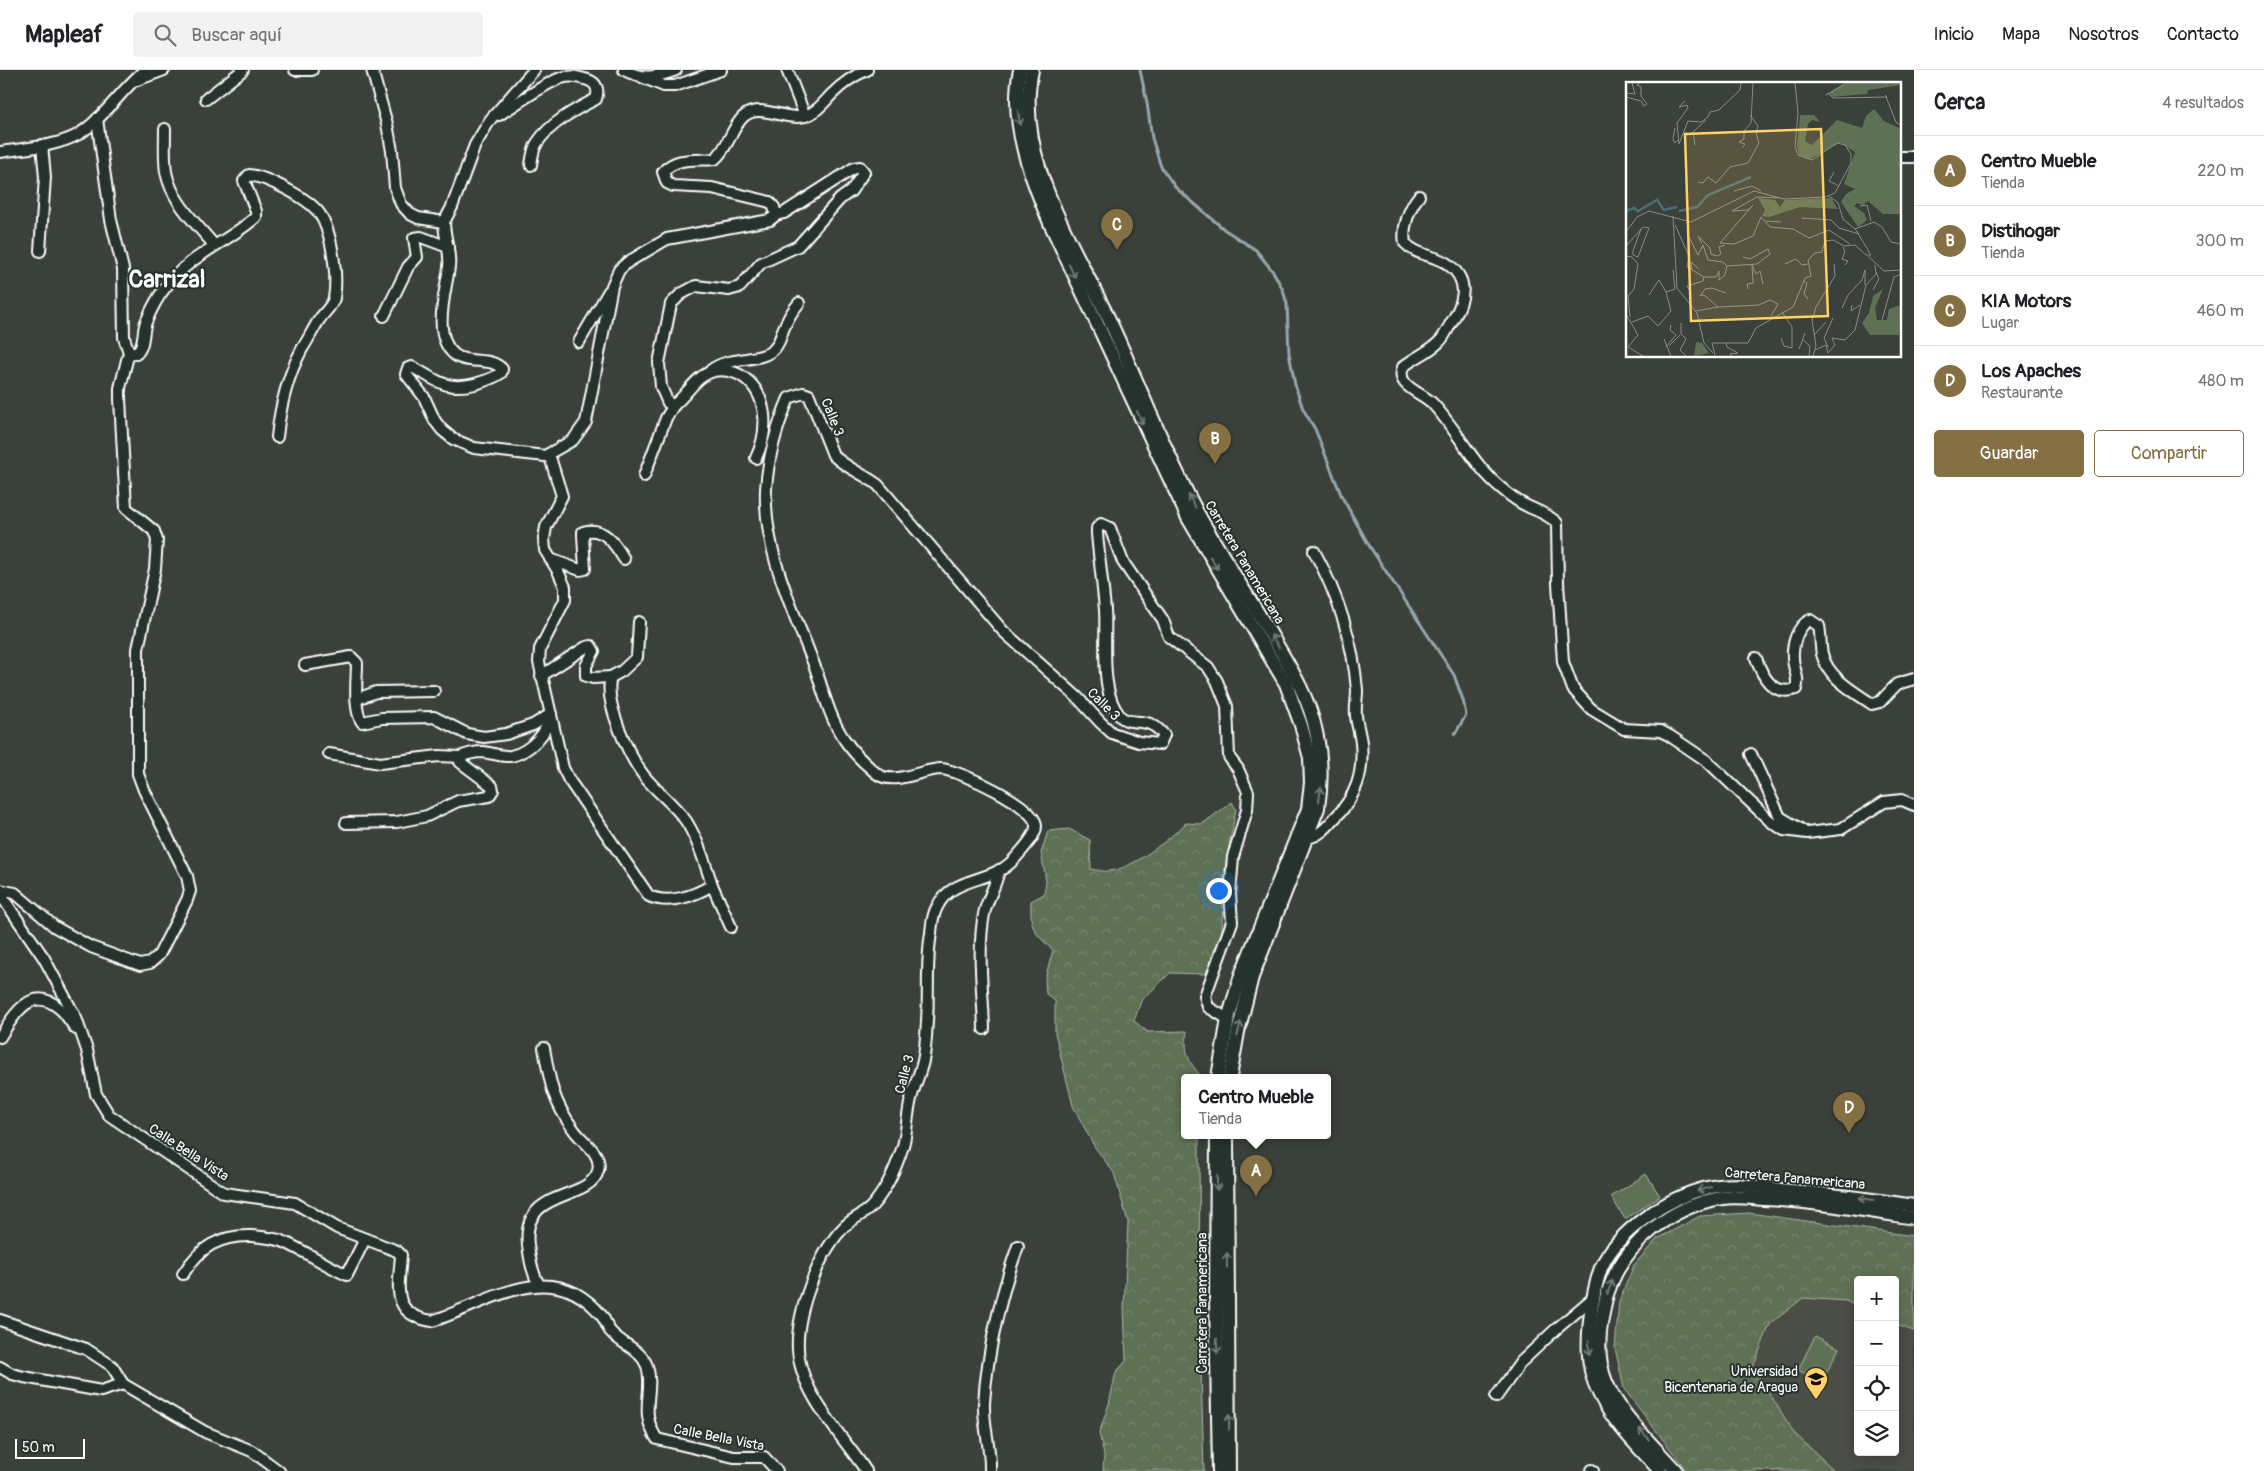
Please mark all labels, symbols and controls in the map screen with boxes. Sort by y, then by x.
search box [133,12,483,57]
text: Mapleaf [25,20,103,49]
icon: search [151,21,179,49]
text: Buscar aquí [191,23,282,47]
text: Inicio [1933,23,1974,46]
text: Mapa [2002,23,2040,46]
text: Nosotros [2068,23,2139,46]
text: Contacto [2167,23,2239,46]
inset map [1626,82,1902,358]
text: Cerca [1934,89,1985,116]
text: 4 resultados [2162,93,2244,113]
one-way arrow [1014,110,1024,126]
text: Centro Mueble [1981,149,2096,173]
text: A [1945,161,1955,181]
text: 220 m [2198,161,2244,181]
text: Tienda [1981,173,2025,193]
pin: C [1101,209,1133,250]
text: Distihogar [1981,219,2060,243]
text: B [1945,231,1955,251]
text: 300 m [2196,231,2244,251]
text: Tienda [1981,243,2025,263]
one-way arrow [1068,263,1078,278]
district label: Carrizal [129,265,205,294]
text: KIA Motors [1981,289,2071,313]
text: C [1945,301,1955,321]
text: 460 m [2197,301,2244,321]
text: Lugar [1981,313,2019,333]
text: Los Apaches [1981,359,2081,383]
text: D [1945,371,1955,391]
text: 480 m [2198,371,2244,391]
text: Restaurante [1981,383,2063,403]
street label: Calle 3 [817,396,848,439]
one-way arrow [1136,410,1146,425]
pin: B [1199,423,1231,464]
button: Guardar [1934,430,2084,477]
button: Compartir [2094,430,2244,477]
one-way arrow [1187,494,1197,509]
street label: Carretera Panamericana [1201,497,1288,627]
one-way arrow [1210,555,1220,569]
one-way arrow [1269,635,1279,649]
street label: Calle 3 [1084,684,1124,724]
one-way arrow [1315,786,1325,802]
your location [1206,878,1232,904]
one-way arrow [1235,1022,1244,1038]
street label: Calle 3 [891,1053,918,1095]
popup [1181,1074,1331,1139]
text: Centro Mueble [1198,1085,1314,1109]
pin: D [1833,1092,1865,1133]
text: Tienda [1198,1109,1242,1129]
street label: Calle Bella Vista [145,1120,232,1185]
pin: A [1240,1155,1272,1196]
street label: Carretera Panamericana [1724,1164,1866,1193]
one-way arrow [1212,1175,1222,1191]
one-way arrow [1697,1185,1713,1195]
one-way arrow [1858,1194,1874,1204]
street label: Carretera Panamericana [1194,1232,1211,1374]
one-way arrow [1222,1252,1232,1268]
map controls [1854,1276,1899,1456]
button: + [1854,1276,1899,1321]
one-way arrow [1606,1280,1616,1295]
button: − [1854,1321,1899,1366]
one-way arrow [1212,1338,1222,1354]
one-way arrow [1585,1340,1594,1356]
place label: Universidad Bicentenaria de Aragua [1664,1363,1798,1396]
school or university icon: Universidad Bicentenaria de Aragua [1803,1366,1829,1400]
button: locate [1854,1366,1899,1411]
button: layers [1854,1411,1899,1456]
one-way arrow [1224,1415,1233,1431]
street label: Calle Bella Vista [672,1420,766,1455]
one-way arrow [1638,1428,1650,1441]
scale bar [15,1436,85,1459]
text: 50 m [22,1439,55,1456]

